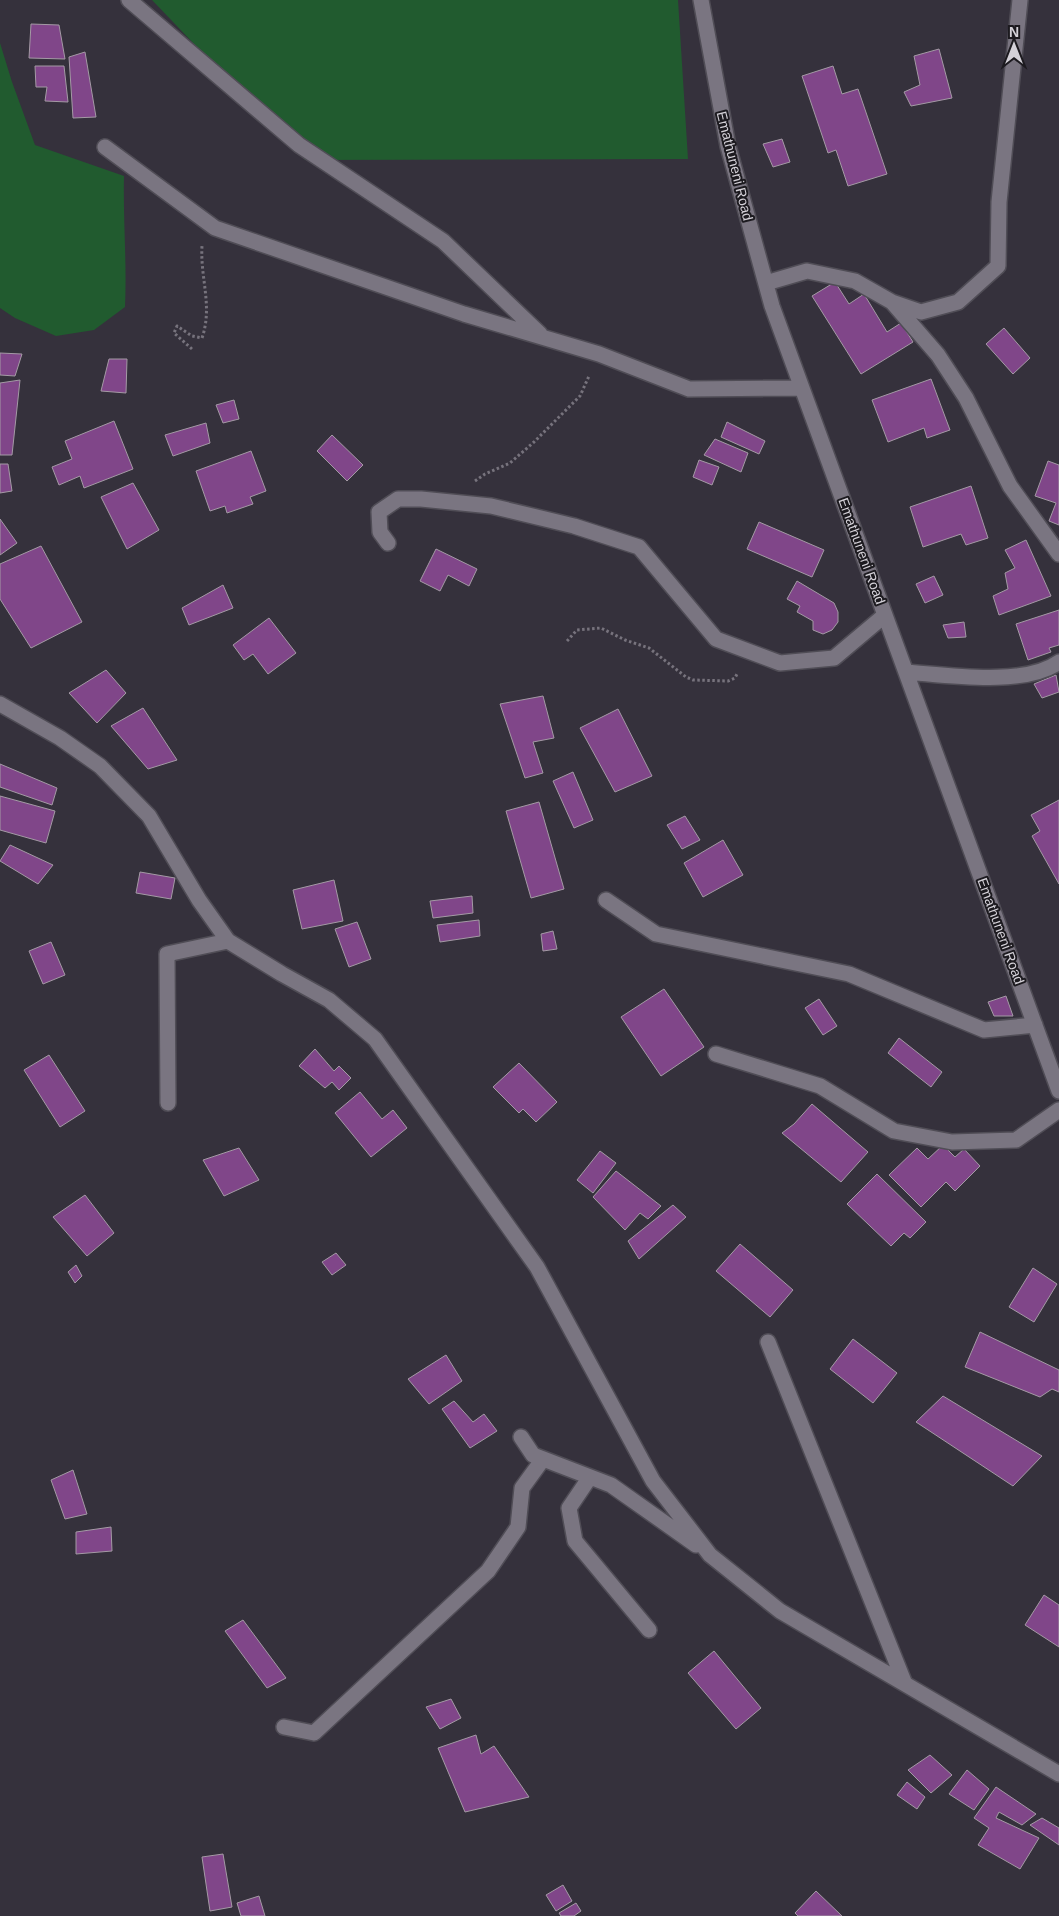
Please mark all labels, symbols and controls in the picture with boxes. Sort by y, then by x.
north arrow [989,20,1039,70]
text: N [1009,24,1019,40]
street label: Emathuneni Road [714,110,756,222]
street label: Emathuneni Road [835,496,889,606]
street label: Emathuneni Road [974,876,1028,986]

